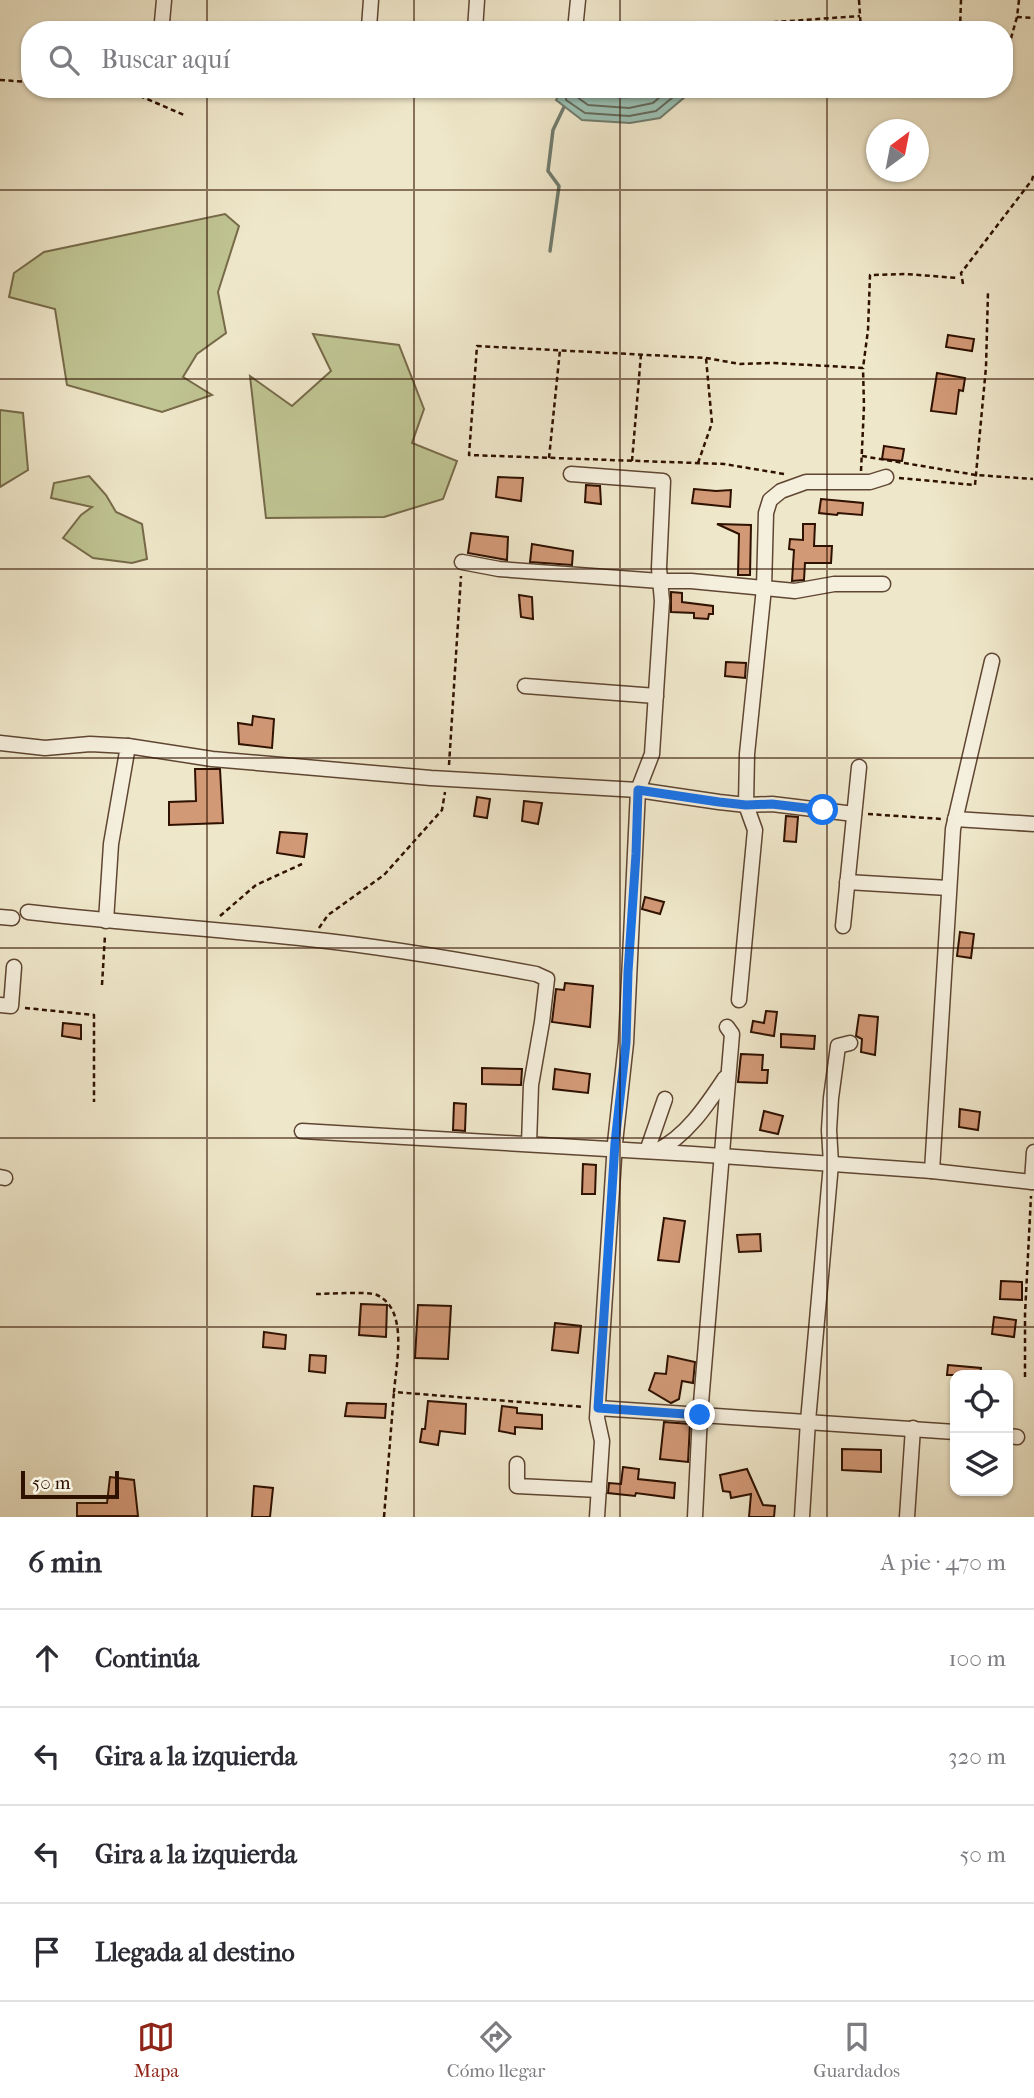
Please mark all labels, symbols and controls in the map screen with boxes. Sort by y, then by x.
search box [21,21,1013,98]
icon: search [45,41,83,79]
text: Buscar aquí [101,44,230,75]
north arrow [866,119,929,182]
route start [807,794,838,825]
map controls [950,1370,1013,1496]
button: locate [950,1370,1013,1433]
route end [684,1399,715,1430]
button: layers [950,1433,1013,1496]
scale bar [21,1468,119,1500]
text: 50 m [32,1472,71,1494]
text: 6 min [28,1545,102,1580]
text: A pie · 470 m [881,1549,1006,1576]
icon: ahead [28,1639,66,1677]
text: Continúa [95,1643,199,1674]
text: 100 m [948,1645,1006,1672]
icon: left [28,1737,66,1775]
text: Gira a la izquierda [95,1741,297,1772]
text: 320 m [948,1743,1006,1770]
icon: left [28,1835,66,1873]
text: Gira a la izquierda [95,1839,297,1870]
text: 50 m [959,1841,1006,1868]
icon: arrive [28,1933,66,1971]
text: Llegada al destino [95,1937,295,1968]
tab: Mapa [134,2018,179,2082]
tab: Cómo llegar [447,2018,545,2082]
tab: Guardados [813,2018,900,2082]

